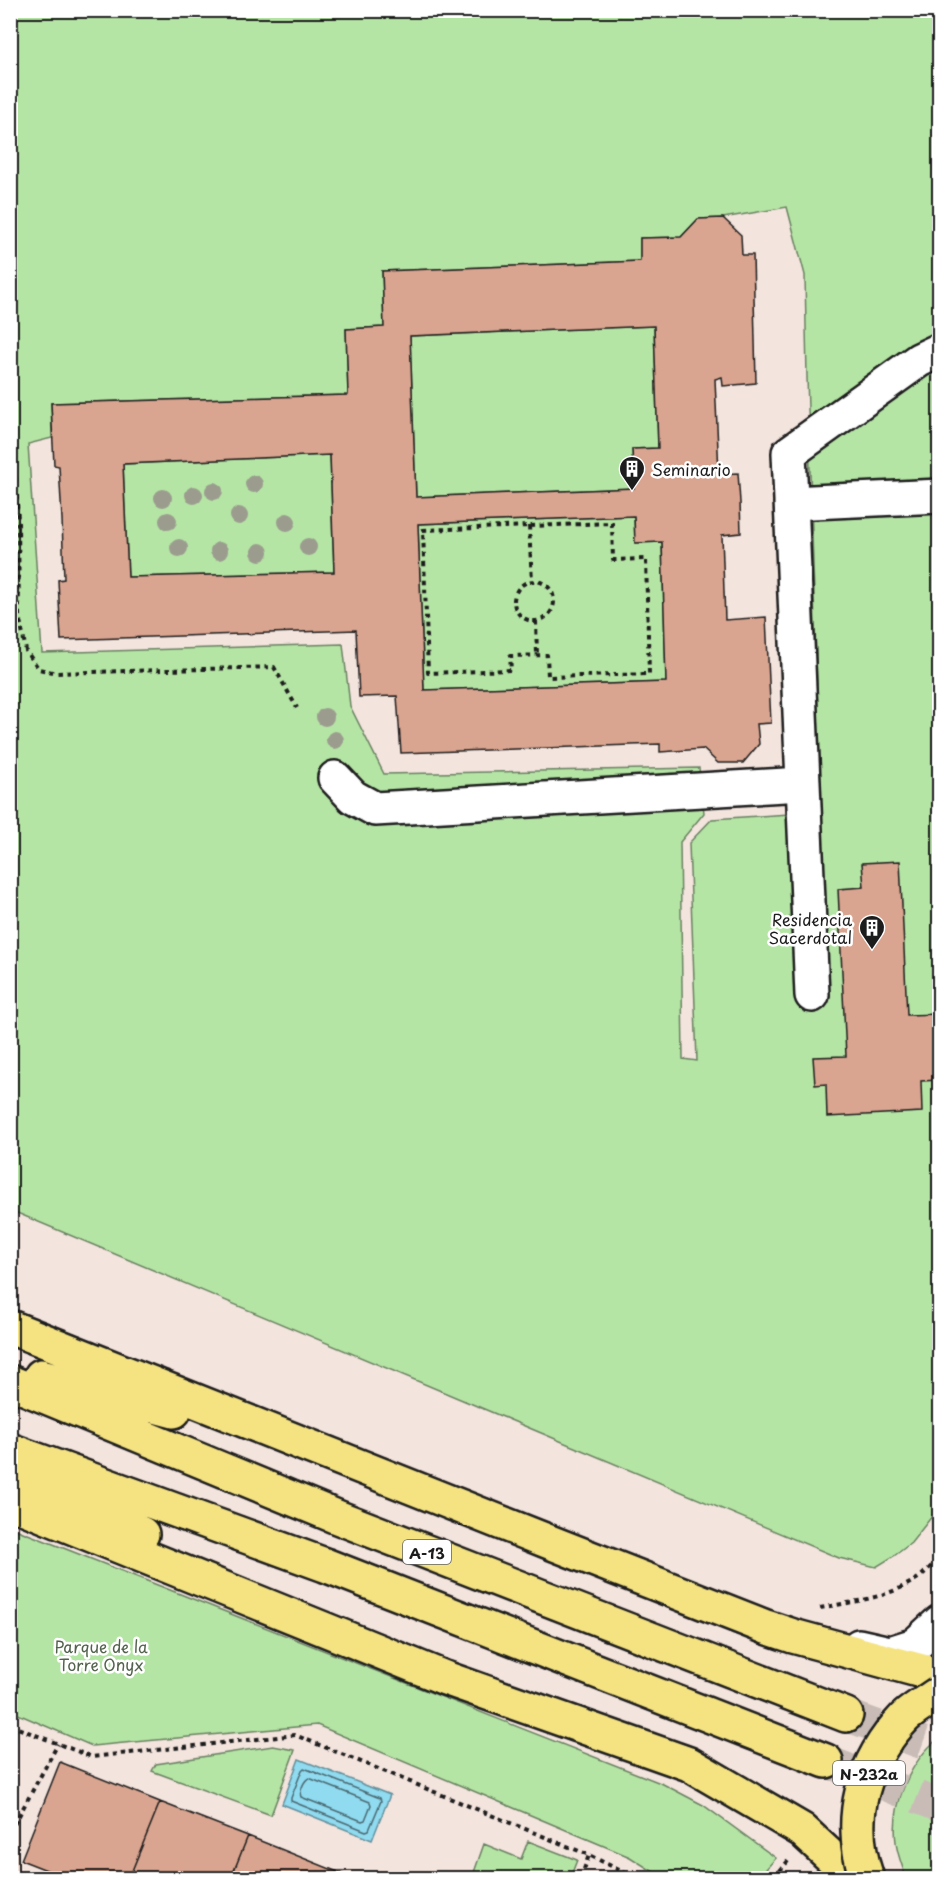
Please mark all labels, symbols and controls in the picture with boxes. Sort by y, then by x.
building icon: Seminario [617,454,647,492]
place label: Seminario [652,457,731,481]
place label: Residencia Sacerdotal [769,907,852,949]
building icon: Residencia Sacerdotal [857,913,887,951]
road number: A-13 [403,1540,451,1564]
park label: Parque de la Torre Onyx [54,1634,148,1676]
road number: N-232a [833,1761,905,1785]

